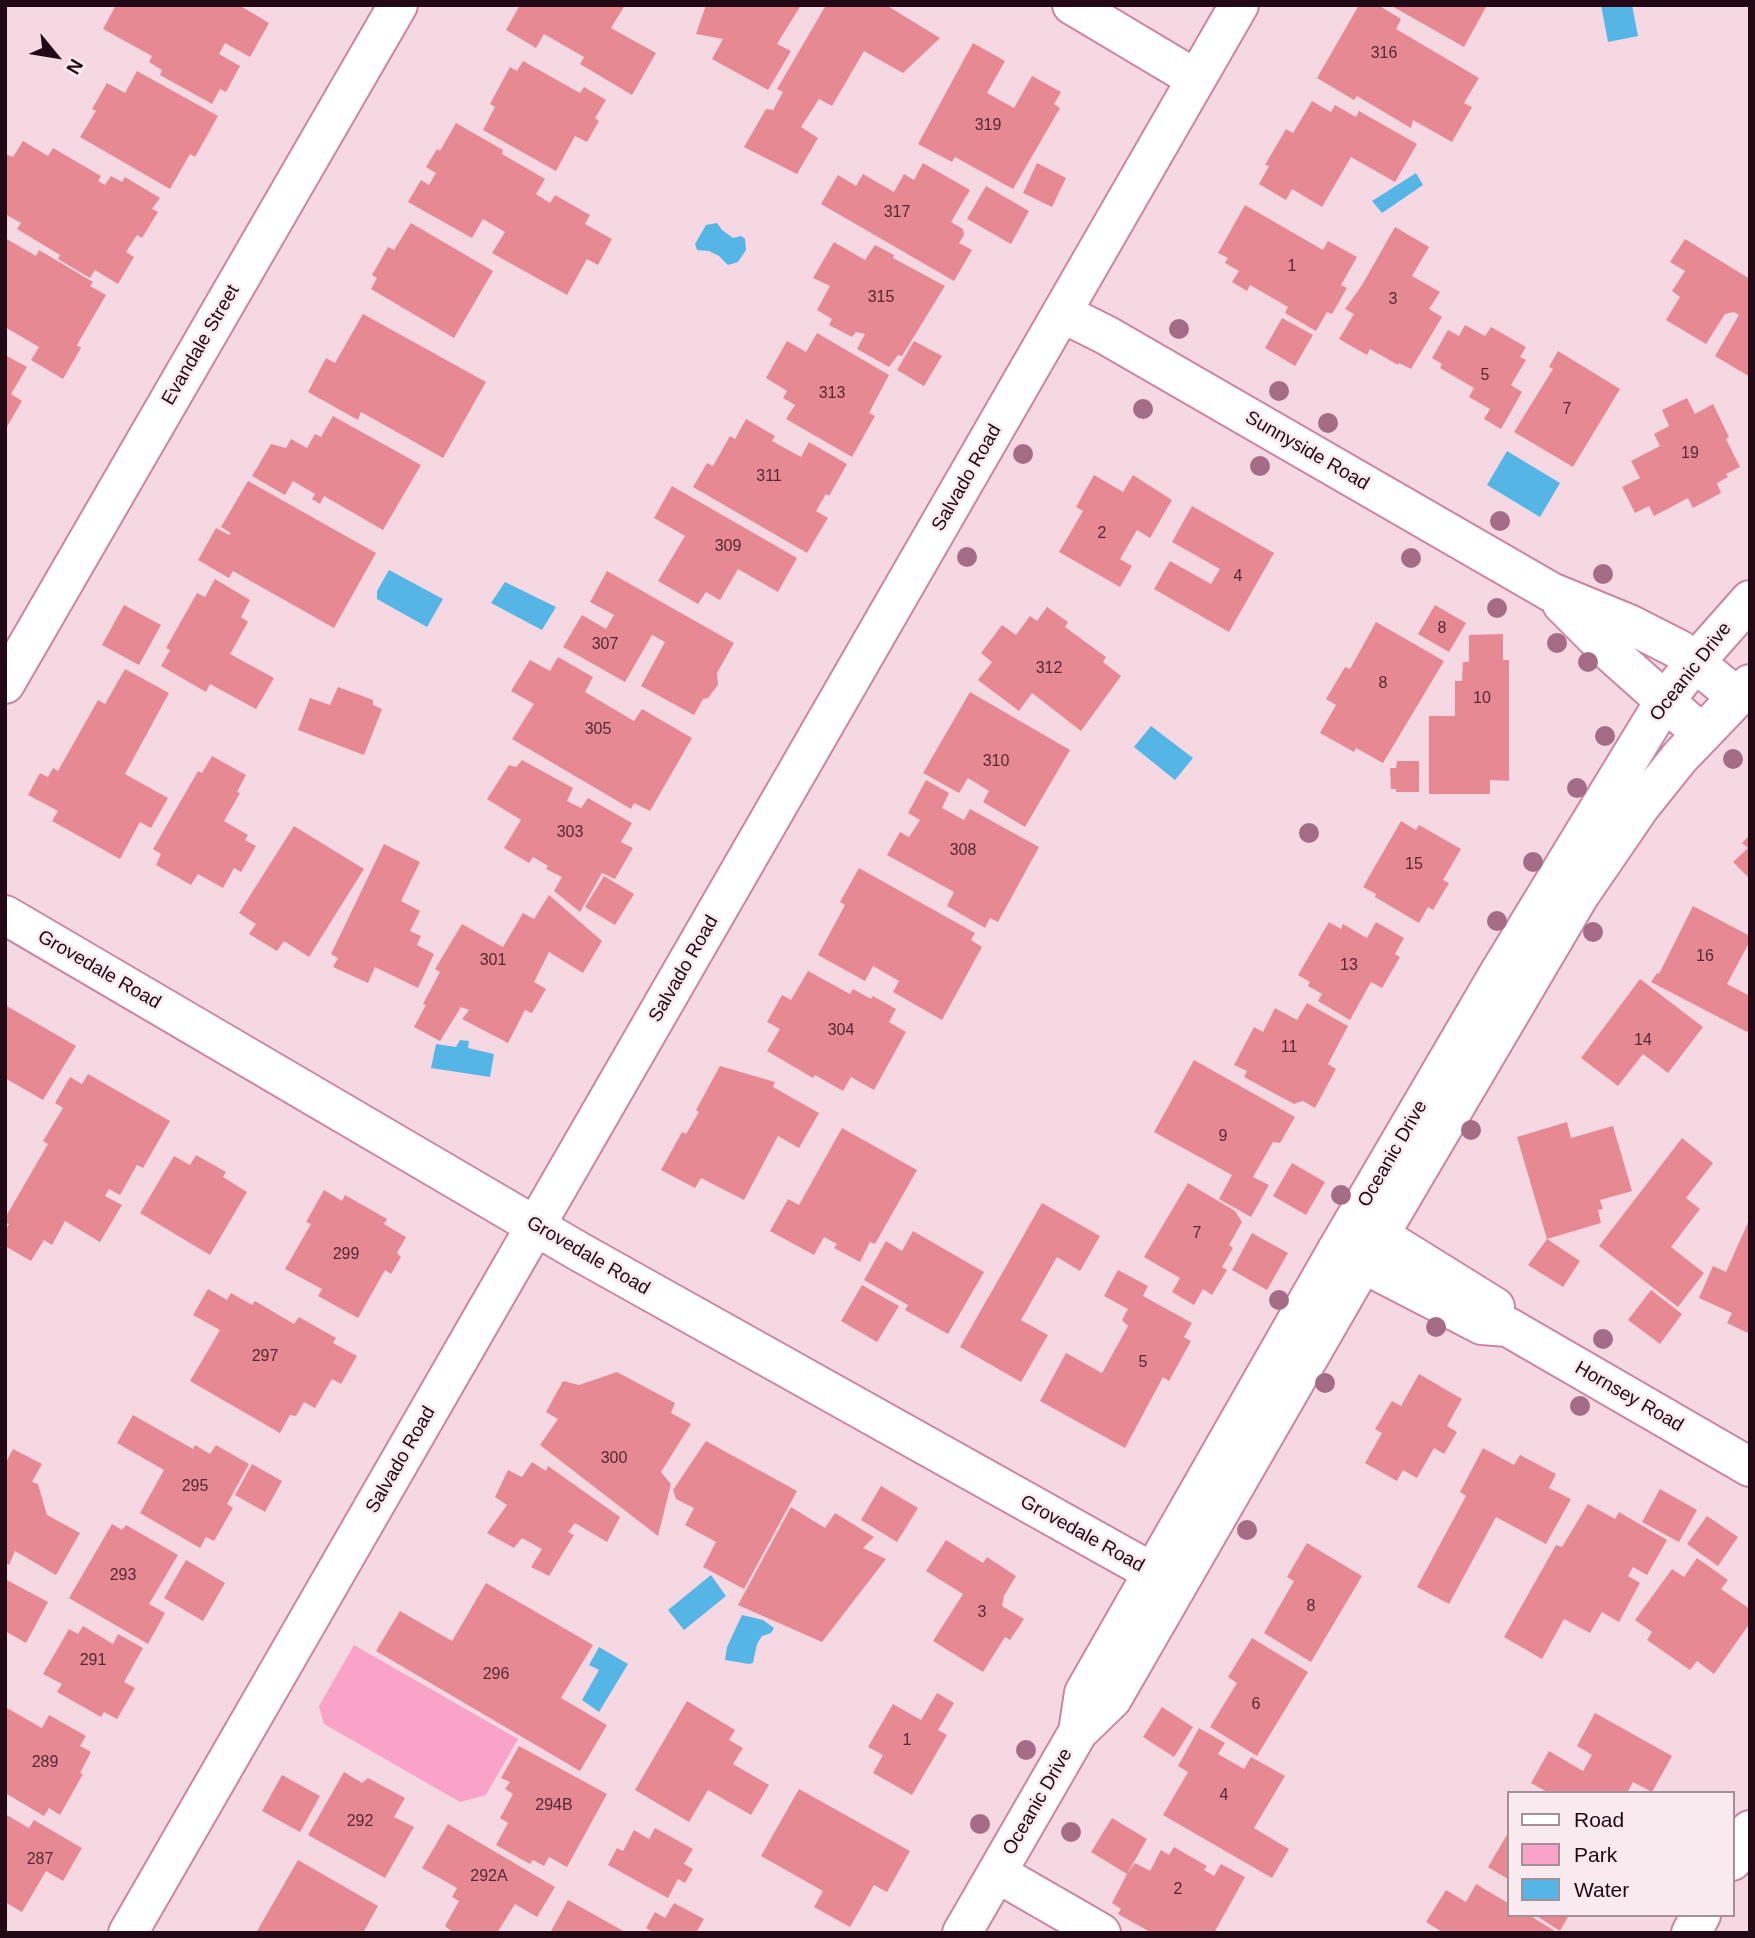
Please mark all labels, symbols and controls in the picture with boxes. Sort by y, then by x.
north arrow [21,21,91,91]
house number: 316 [1371,44,1397,64]
text: N [62,56,87,78]
house number: 319 [975,116,1001,136]
house number: 317 [884,203,910,223]
house number: 1 [1288,257,1296,277]
street label: Evandale Street [157,281,245,409]
house number: 315 [868,288,894,308]
house number: 3 [1389,290,1397,310]
house number: 5 [1481,366,1489,386]
house number: 313 [819,384,845,404]
house number: 7 [1563,400,1571,420]
street label: Sunnyside Road [1241,406,1373,496]
street label: Salvado Road [927,421,1007,535]
house number: 19 [1681,444,1699,464]
house number: 311 [756,467,782,487]
house number: 2 [1098,524,1106,544]
house number: 309 [715,537,741,557]
house number: 4 [1234,567,1242,587]
street label: Oceanic Drive [1645,618,1737,726]
house number: 8 [1438,619,1446,639]
house number: 307 [592,635,618,655]
house number: 312 [1036,659,1062,679]
house number: 8 [1379,674,1387,694]
house number: 10 [1473,689,1491,709]
house number: 305 [585,720,611,740]
house number: 310 [983,752,1009,772]
house number: 303 [557,823,583,843]
house number: 308 [950,841,976,861]
house number: 15 [1405,855,1423,875]
street label: Salvado Road [644,912,724,1026]
street label: Grovedale Road [33,926,165,1014]
house number: 16 [1696,947,1714,967]
house number: 301 [480,951,506,971]
house number: 13 [1340,956,1358,976]
house number: 304 [828,1021,854,1041]
house number: 14 [1634,1031,1652,1051]
house number: 11 [1281,1038,1297,1058]
street label: Oceanic Drive [1353,1097,1433,1211]
house number: 9 [1219,1127,1227,1147]
street label: Grovedale Road [522,1212,654,1300]
house number: 7 [1193,1224,1201,1244]
house number: 299 [333,1245,359,1265]
house number: 297 [252,1347,278,1367]
house number: 5 [1139,1353,1147,1373]
street label: Hornsey Road [1571,1357,1687,1437]
street label: Salvado Road [361,1403,441,1517]
house number: 300 [601,1449,627,1469]
house number: 295 [182,1477,208,1497]
street label: Grovedale Road [1016,1490,1148,1578]
house number: 293 [110,1566,136,1586]
house number: 8 [1307,1597,1315,1617]
house number: 3 [978,1603,986,1623]
house number: 291 [80,1651,106,1671]
house number: 296 [483,1665,509,1685]
house number: 6 [1252,1695,1260,1715]
house number: 1 [903,1731,911,1751]
street label: Oceanic Drive [998,1745,1078,1859]
house number: 289 [32,1753,58,1773]
house number: 4 [1220,1786,1228,1806]
legend [1506,1791,1734,1917]
house number: 294B [535,1796,573,1816]
text: Road [1574,1808,1624,1831]
house number: 292 [347,1812,373,1832]
text: Park [1574,1843,1617,1866]
house number: 287 [27,1850,53,1870]
house number: 292A [470,1867,508,1887]
text: Water [1574,1878,1629,1901]
house number: 2 [1174,1880,1182,1900]

